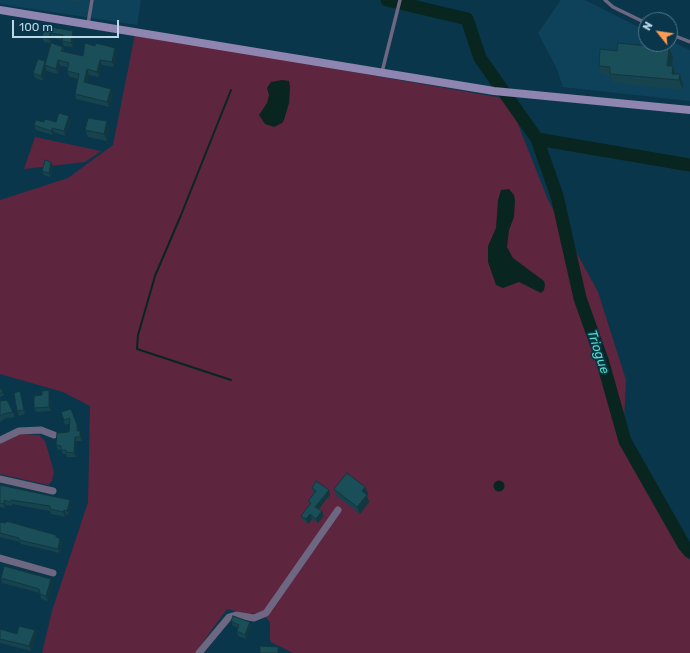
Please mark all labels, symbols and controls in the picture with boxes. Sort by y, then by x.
scale bar [14,12,121,38]
north arrow [638,12,678,52]
text: 100 m [19,20,53,34]
text: N [640,20,656,33]
water label: Triogue [584,328,612,376]

